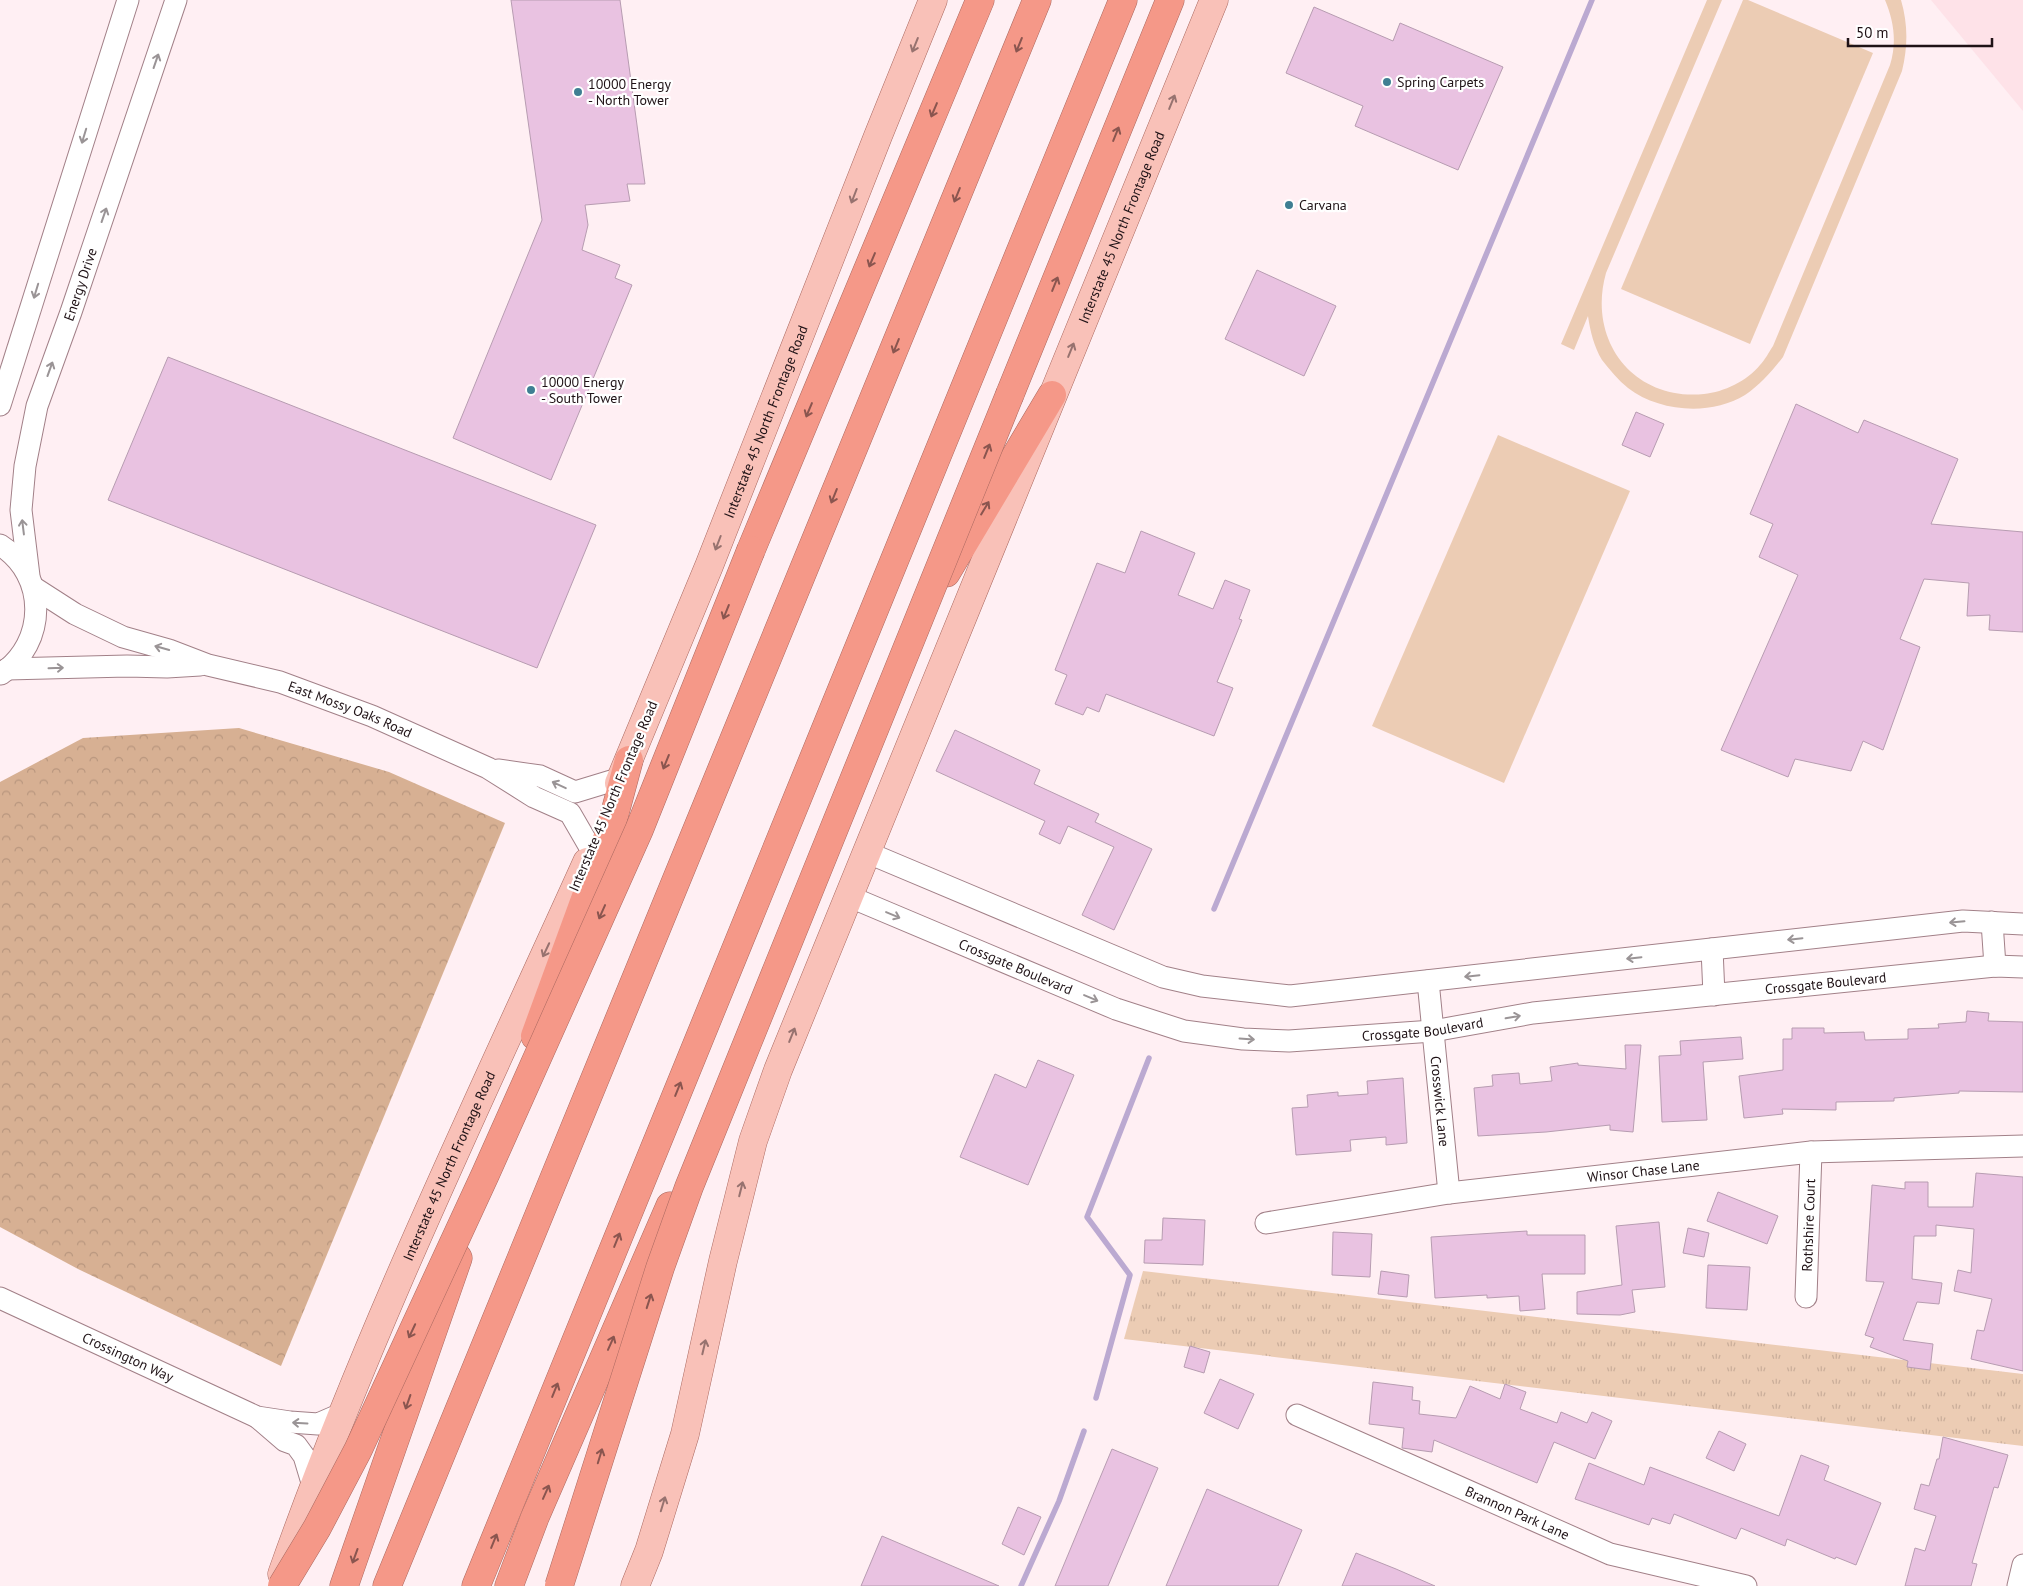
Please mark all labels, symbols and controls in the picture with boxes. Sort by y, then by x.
scale bar [1848,15,1992,47]
text: 50 m [1856,23,1889,42]
one-way arrow [909,37,919,52]
one-way arrow [1014,37,1023,52]
one-way arrow [151,53,161,69]
place label: Spring Carpets [1397,73,1484,91]
place label: 10000 Energy - North Tower [588,75,671,109]
marker: Spring Carpets [1381,76,1393,88]
marker: 10000 Energy - North Tower [572,86,584,98]
one-way arrow [1168,95,1177,110]
one-way arrow [929,102,938,117]
one-way arrow [1112,126,1121,142]
one-way arrow [79,128,88,144]
street label: Interstate 45 North Frontage Road [1074,129,1168,326]
one-way arrow [849,188,858,203]
one-way arrow [952,188,961,203]
place label: Carvana [1299,196,1347,214]
marker: Carvana [1283,199,1295,211]
one-way arrow [99,207,109,223]
street label: Energy Drive [60,246,101,323]
one-way arrow [866,252,876,267]
one-way arrow [1050,277,1060,292]
one-way arrow [30,283,40,299]
street label: Interstate 45 North Frontage Road [720,323,812,521]
one-way arrow [890,338,900,353]
one-way arrow [1066,343,1076,358]
one-way arrow [46,361,56,377]
place label: 10000 Energy - South Tower [541,373,624,407]
marker: 10000 Energy - South Tower [525,384,537,396]
one-way arrow [804,402,814,417]
one-way arrow [982,444,992,459]
one-way arrow [829,488,838,503]
one-way arrow [980,502,990,516]
one-way arrow [18,520,28,536]
one-way arrow [713,534,722,550]
one-way arrow [721,604,730,619]
one-way arrow [155,642,171,652]
one-way arrow [48,663,64,673]
street label: East Mossy Oaks Road [286,677,415,742]
street label: Interstate 45 North Frontage Road [565,698,661,894]
one-way arrow [660,754,670,769]
one-way arrow [552,780,567,789]
one-way arrow [597,904,607,919]
one-way arrow [885,910,900,920]
one-way arrow [1949,917,1965,926]
street label: Crossgate Boulevard [956,935,1075,999]
one-way arrow [1788,935,1804,944]
one-way arrow [541,942,551,957]
one-way arrow [1626,953,1642,963]
street label: Crossgate Boulevard [1764,968,1887,998]
one-way arrow [1465,971,1481,981]
one-way arrow [1083,994,1098,1004]
one-way arrow [1504,1011,1520,1021]
street label: Crossgate Boulevard [1361,1013,1485,1045]
one-way arrow [788,1028,797,1043]
one-way arrow [1239,1034,1255,1044]
street label: Crosswick Lane [1426,1055,1453,1148]
street label: Interstate 45 North Frontage Road [399,1068,499,1263]
one-way arrow [674,1082,684,1097]
street label: Winsor Chase Lane [1586,1156,1701,1186]
street label: Rothshire Court [1798,1178,1819,1272]
one-way arrow [737,1182,746,1198]
one-way arrow [613,1233,622,1248]
one-way arrow [645,1294,655,1310]
one-way arrow [407,1323,417,1338]
street label: Crossington Way [79,1328,177,1386]
one-way arrow [606,1336,616,1351]
one-way arrow [700,1340,709,1356]
one-way arrow [551,1383,561,1398]
one-way arrow [403,1394,412,1409]
one-way arrow [292,1418,308,1427]
one-way arrow [596,1449,605,1464]
street label: Brannon Park Lane [1462,1482,1572,1544]
one-way arrow [541,1485,551,1500]
one-way arrow [658,1497,668,1513]
one-way arrow [490,1534,499,1549]
one-way arrow [350,1547,359,1563]

